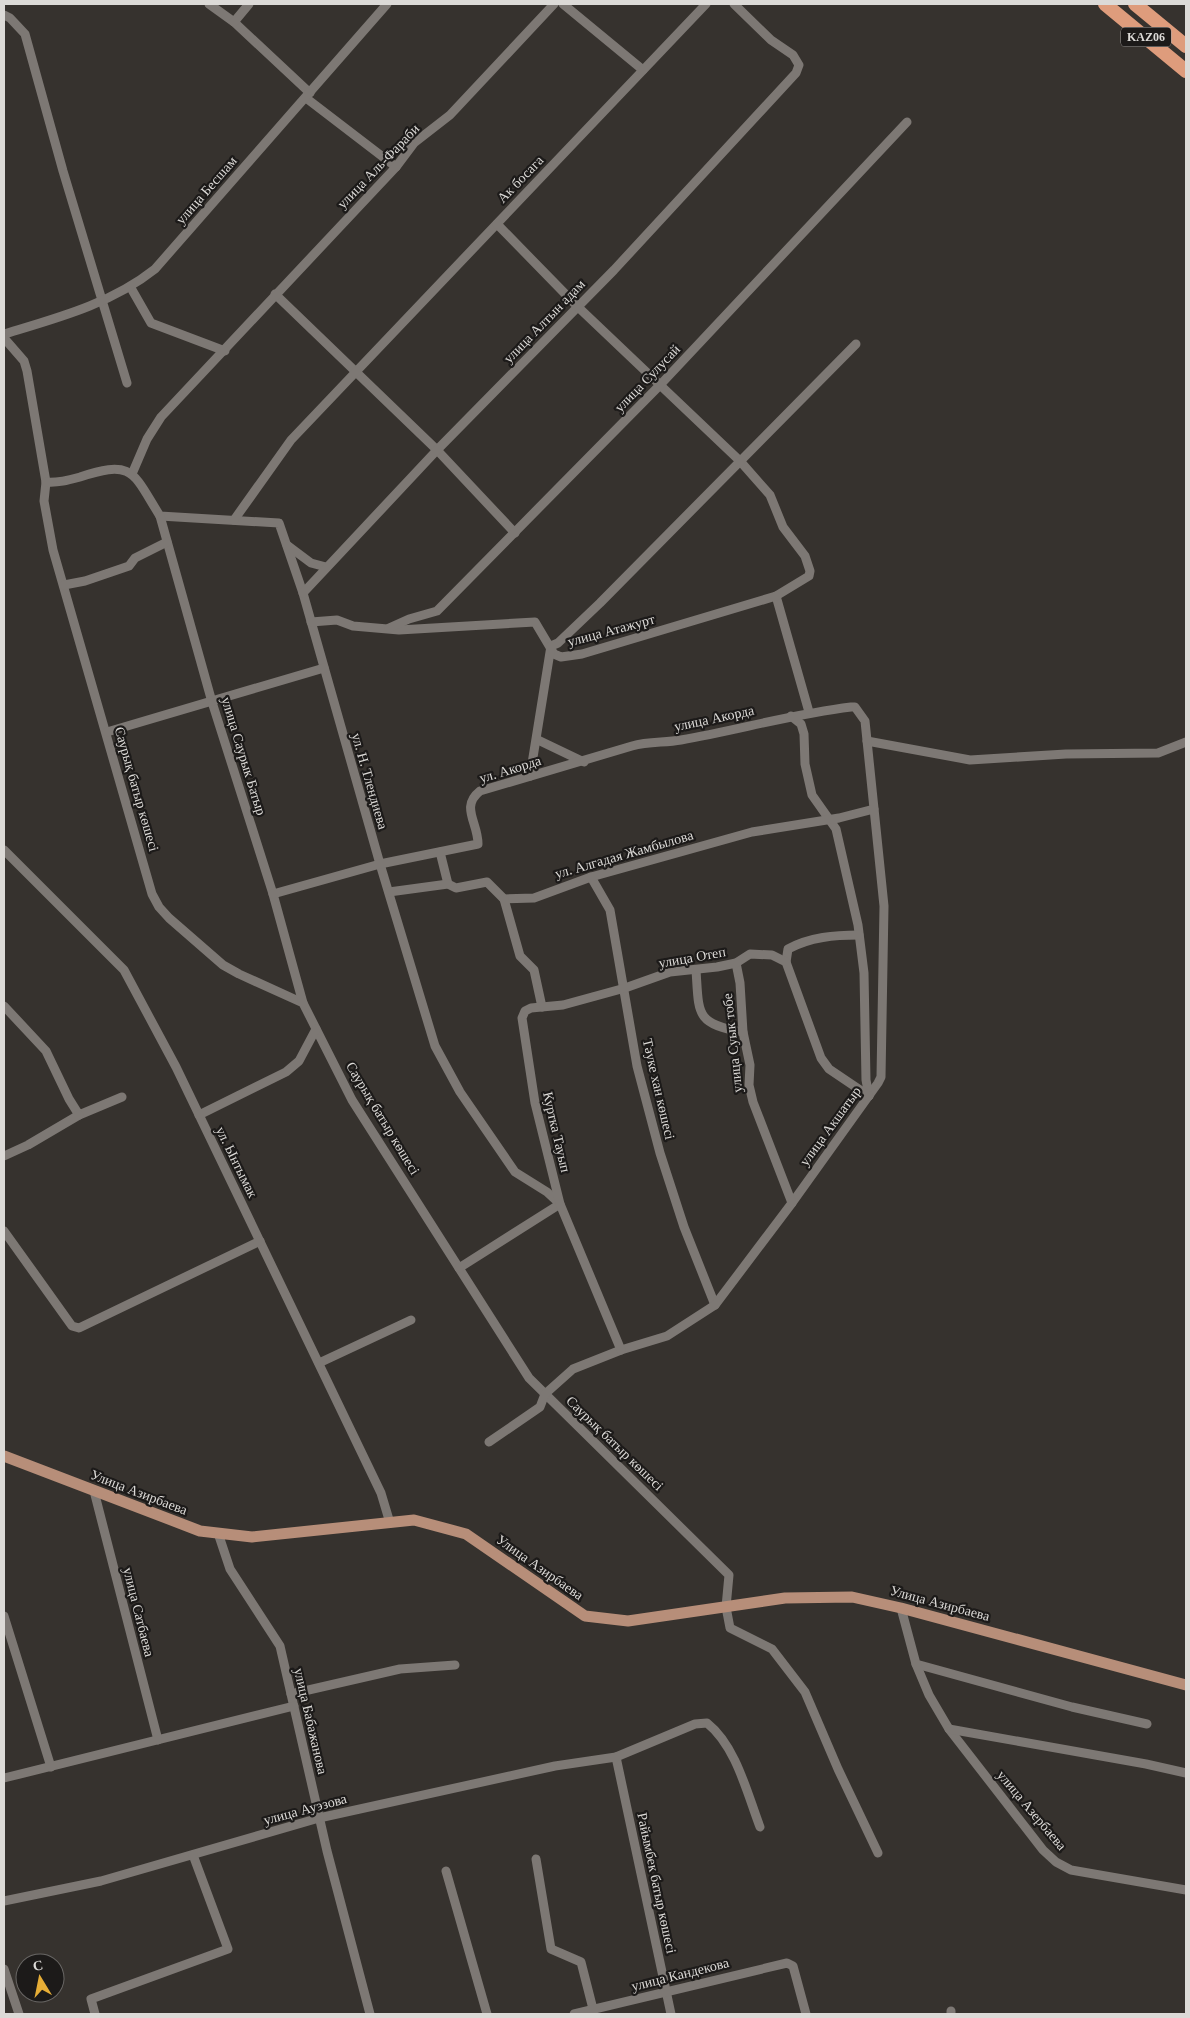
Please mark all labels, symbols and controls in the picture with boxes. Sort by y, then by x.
road number: KАZ06 [1121,28,1171,46]
street label: улица Аль-Фараби [334,121,423,212]
street label: Ак босага [494,152,547,206]
street label: улица Бесшам [173,153,240,227]
street label: улица Алтын адам [501,276,588,366]
street label: улица Сулусай [612,341,684,415]
street label: улица Атажурт [566,612,656,649]
street label: улица Саурык Батыр [218,695,269,817]
street label: улица Акорда [673,703,756,734]
street label: Саурық батыр көшесі [112,725,162,853]
street label: ул. Н. Тлендиева [349,731,391,832]
street label: ул. Акорда [477,753,544,786]
street label: ул. Алгадая Жамбылова [553,827,696,881]
street label: улица Отеп [657,944,727,971]
street label: улица Суык тобе [720,993,745,1093]
street label: Тәуке хан көшесі [640,1037,677,1141]
street label: Саурық батыр көшесі [343,1059,422,1177]
street label: улица Акшатыр [797,1084,864,1169]
street label: Куртка Тауып [540,1090,573,1174]
street label: ул. Ынтымак [213,1124,260,1200]
street label: Саурық батыр көшесі [563,1393,666,1494]
street label: Улица Азирбаева [88,1467,190,1518]
street label: Улица Азирбаева [493,1532,587,1603]
street label: улица Сатбаева [120,1566,157,1659]
street label: Улица Азирбаева [889,1583,992,1624]
street label: улица Бабажанова [291,1666,330,1777]
street label: улица Азербаева [994,1768,1070,1854]
street label: улица Ауэзова [262,1791,349,1828]
street label: Райымбек батыр көшесі [634,1811,679,1955]
north arrow [15,1953,65,2003]
street label: улица Кандекова [630,1955,731,1994]
text: С [32,1957,44,1974]

